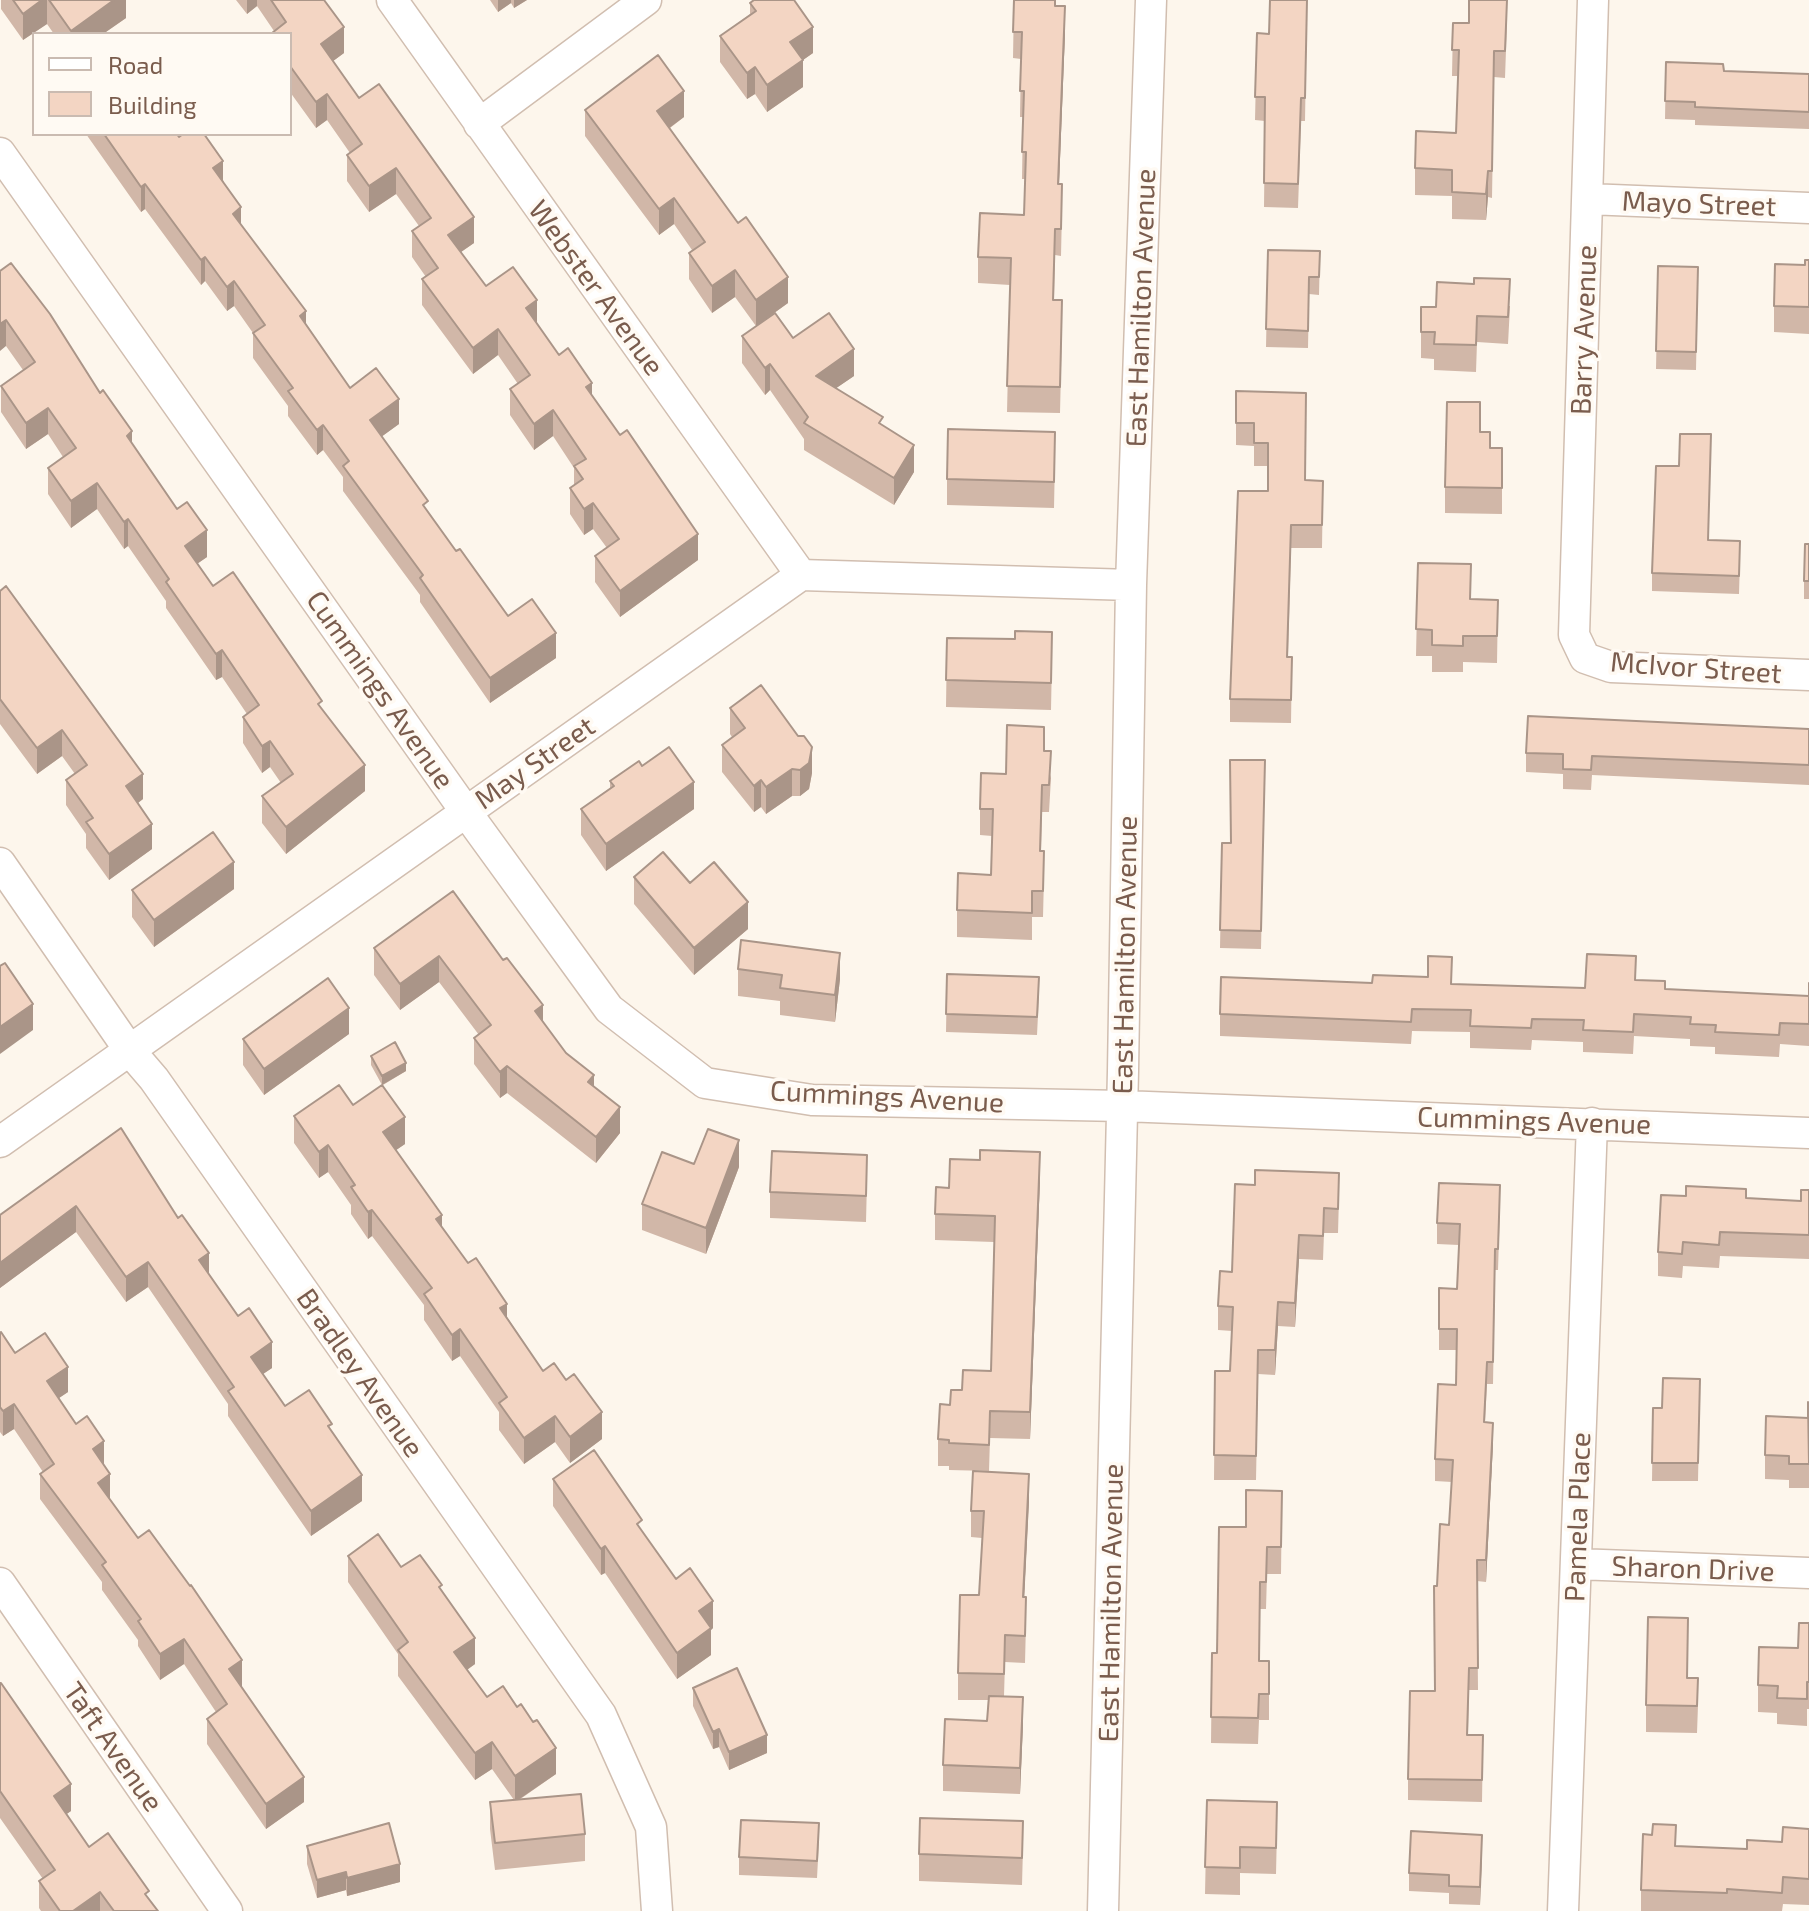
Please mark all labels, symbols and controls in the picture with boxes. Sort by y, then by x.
legend [32,32,292,136]
text: Road [108,50,163,79]
text: Building [108,90,197,119]
street label: East Hamilton Avenue [1119,168,1163,448]
street label: Mayo Street [1621,185,1777,223]
street label: Webster Avenue [521,194,671,382]
street label: Barry Avenue [1564,244,1604,416]
street label: Cummings Avenue [299,584,461,796]
street label: McIvor Street [1609,645,1783,691]
street label: May Street [469,709,601,817]
street label: East Hamilton Avenue [1106,815,1144,1095]
street label: Cummings Avenue [769,1074,1005,1120]
street label: Cummings Avenue [1416,1100,1652,1142]
street label: Bradley Avenue [289,1282,431,1464]
street label: Pamela Place [1558,1431,1598,1603]
street label: East Hamilton Avenue [1092,1463,1130,1743]
street label: Sharon Drive [1611,1549,1775,1589]
street label: Taft Avenue [56,1676,170,1818]

